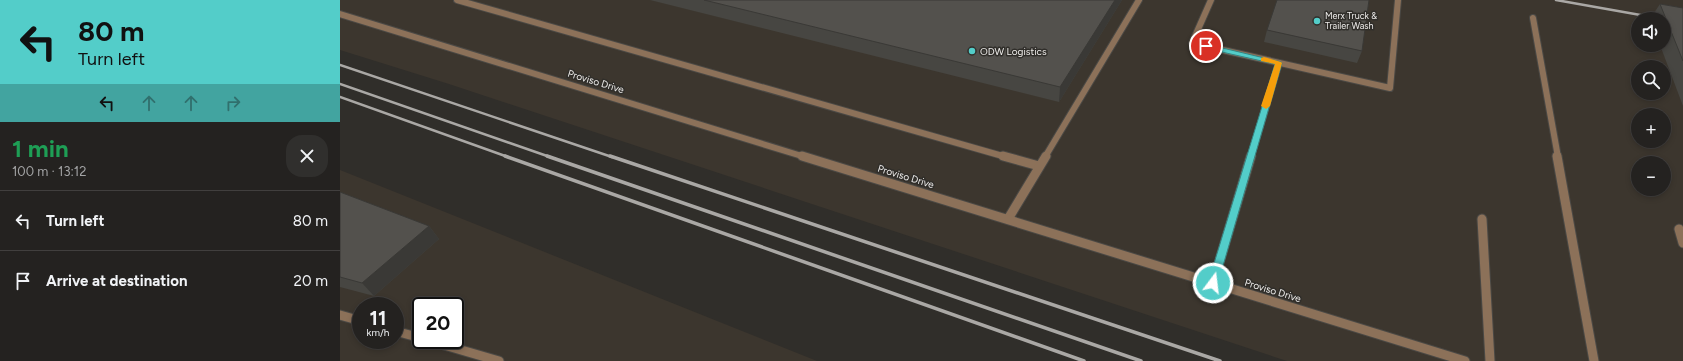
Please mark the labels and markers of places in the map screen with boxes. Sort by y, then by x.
place label: Merx Truck & Trailer Wash [1325,10,1377,31]
marker: Merx Truck & Trailer Wash [1312,16,1322,26]
pin [1189,29,1223,63]
place label: ODW Logistics [980,45,1047,58]
marker: ODW Logistics [967,46,977,56]

